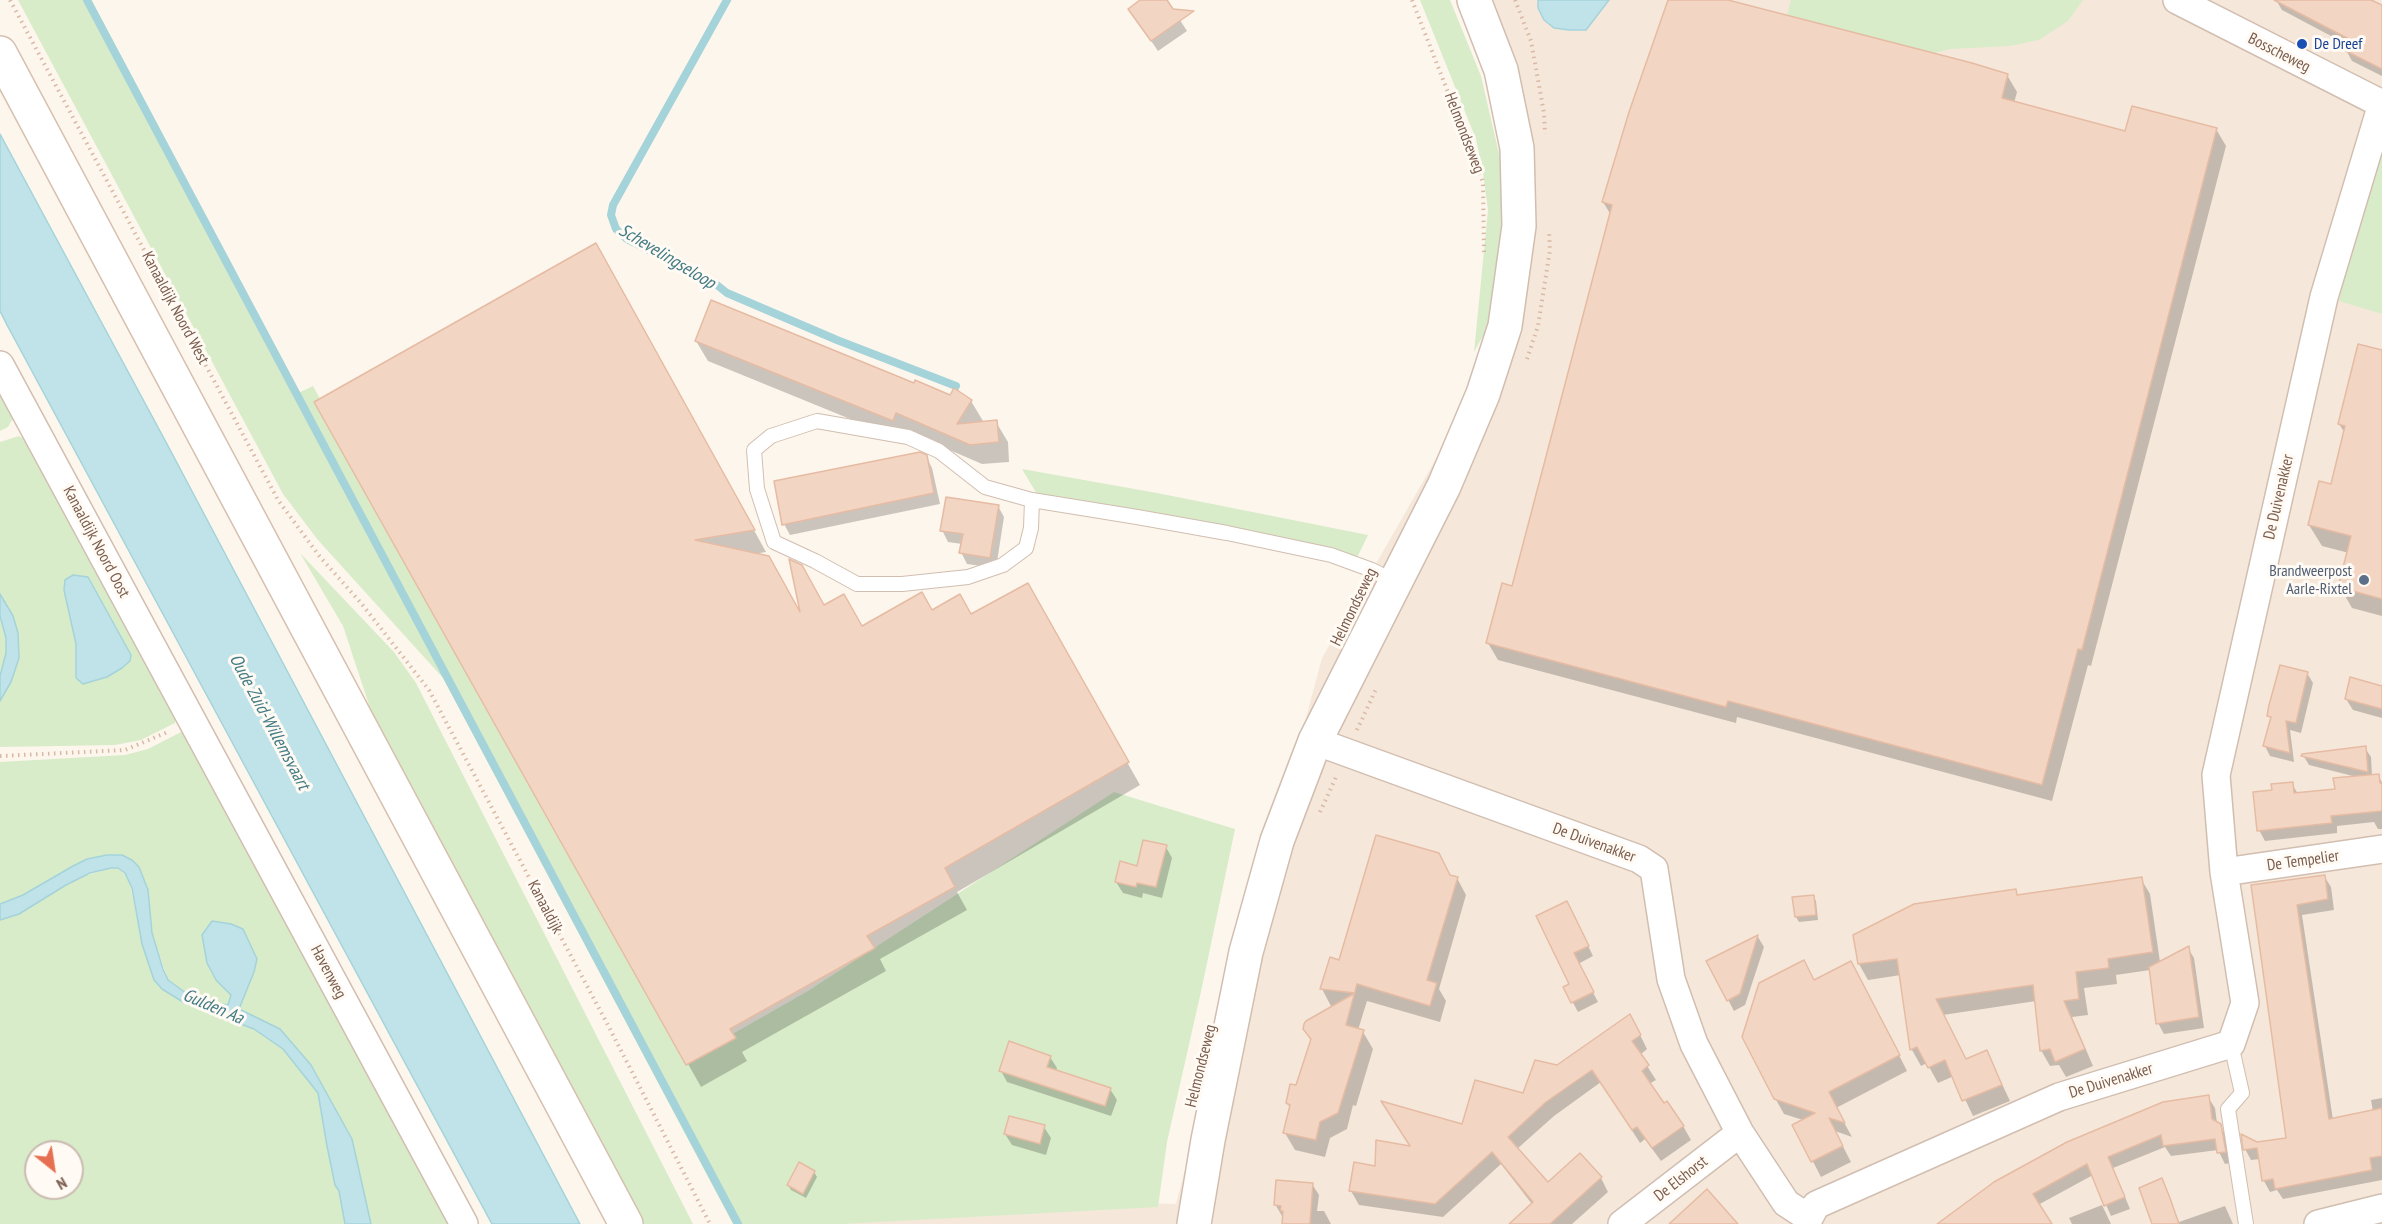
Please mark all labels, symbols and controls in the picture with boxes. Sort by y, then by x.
street label: Bosscheweg [2245,29,2313,77]
place label: De Dreef [2314,34,2362,54]
marker: De Dreef [2295,37,2309,51]
street label: Helmondseweg [1440,90,1488,176]
water label: Schevelingseloop [615,220,719,294]
street label: Kanaaldijk Noord West [137,248,213,368]
street label: De Duivenakker [2260,453,2298,541]
street label: Kanaaldijk Noord Oost [59,483,133,601]
place label: Brandweerpost Aarle-Rixtel [2269,561,2352,599]
street label: Helmondseweg [1327,565,1381,649]
marker: Brandweerpost Aarle-Rixtel [2357,573,2371,587]
water label: Oude Zuid-Willemsvaart [224,651,314,793]
street label: De Duivenakker [1550,819,1638,867]
street label: De Tempelier [2266,846,2340,876]
street label: Kanaaldijk [523,877,567,937]
street label: Havenweg [306,942,350,1002]
water label: Gulden Aa [180,985,246,1029]
street label: Helmondseweg [1181,1023,1221,1109]
street label: De Duivenakker [2067,1059,2155,1103]
north arrow [24,1140,84,1200]
street label: De Elshorst [1650,1152,1712,1206]
text: N [53,1173,71,1195]

